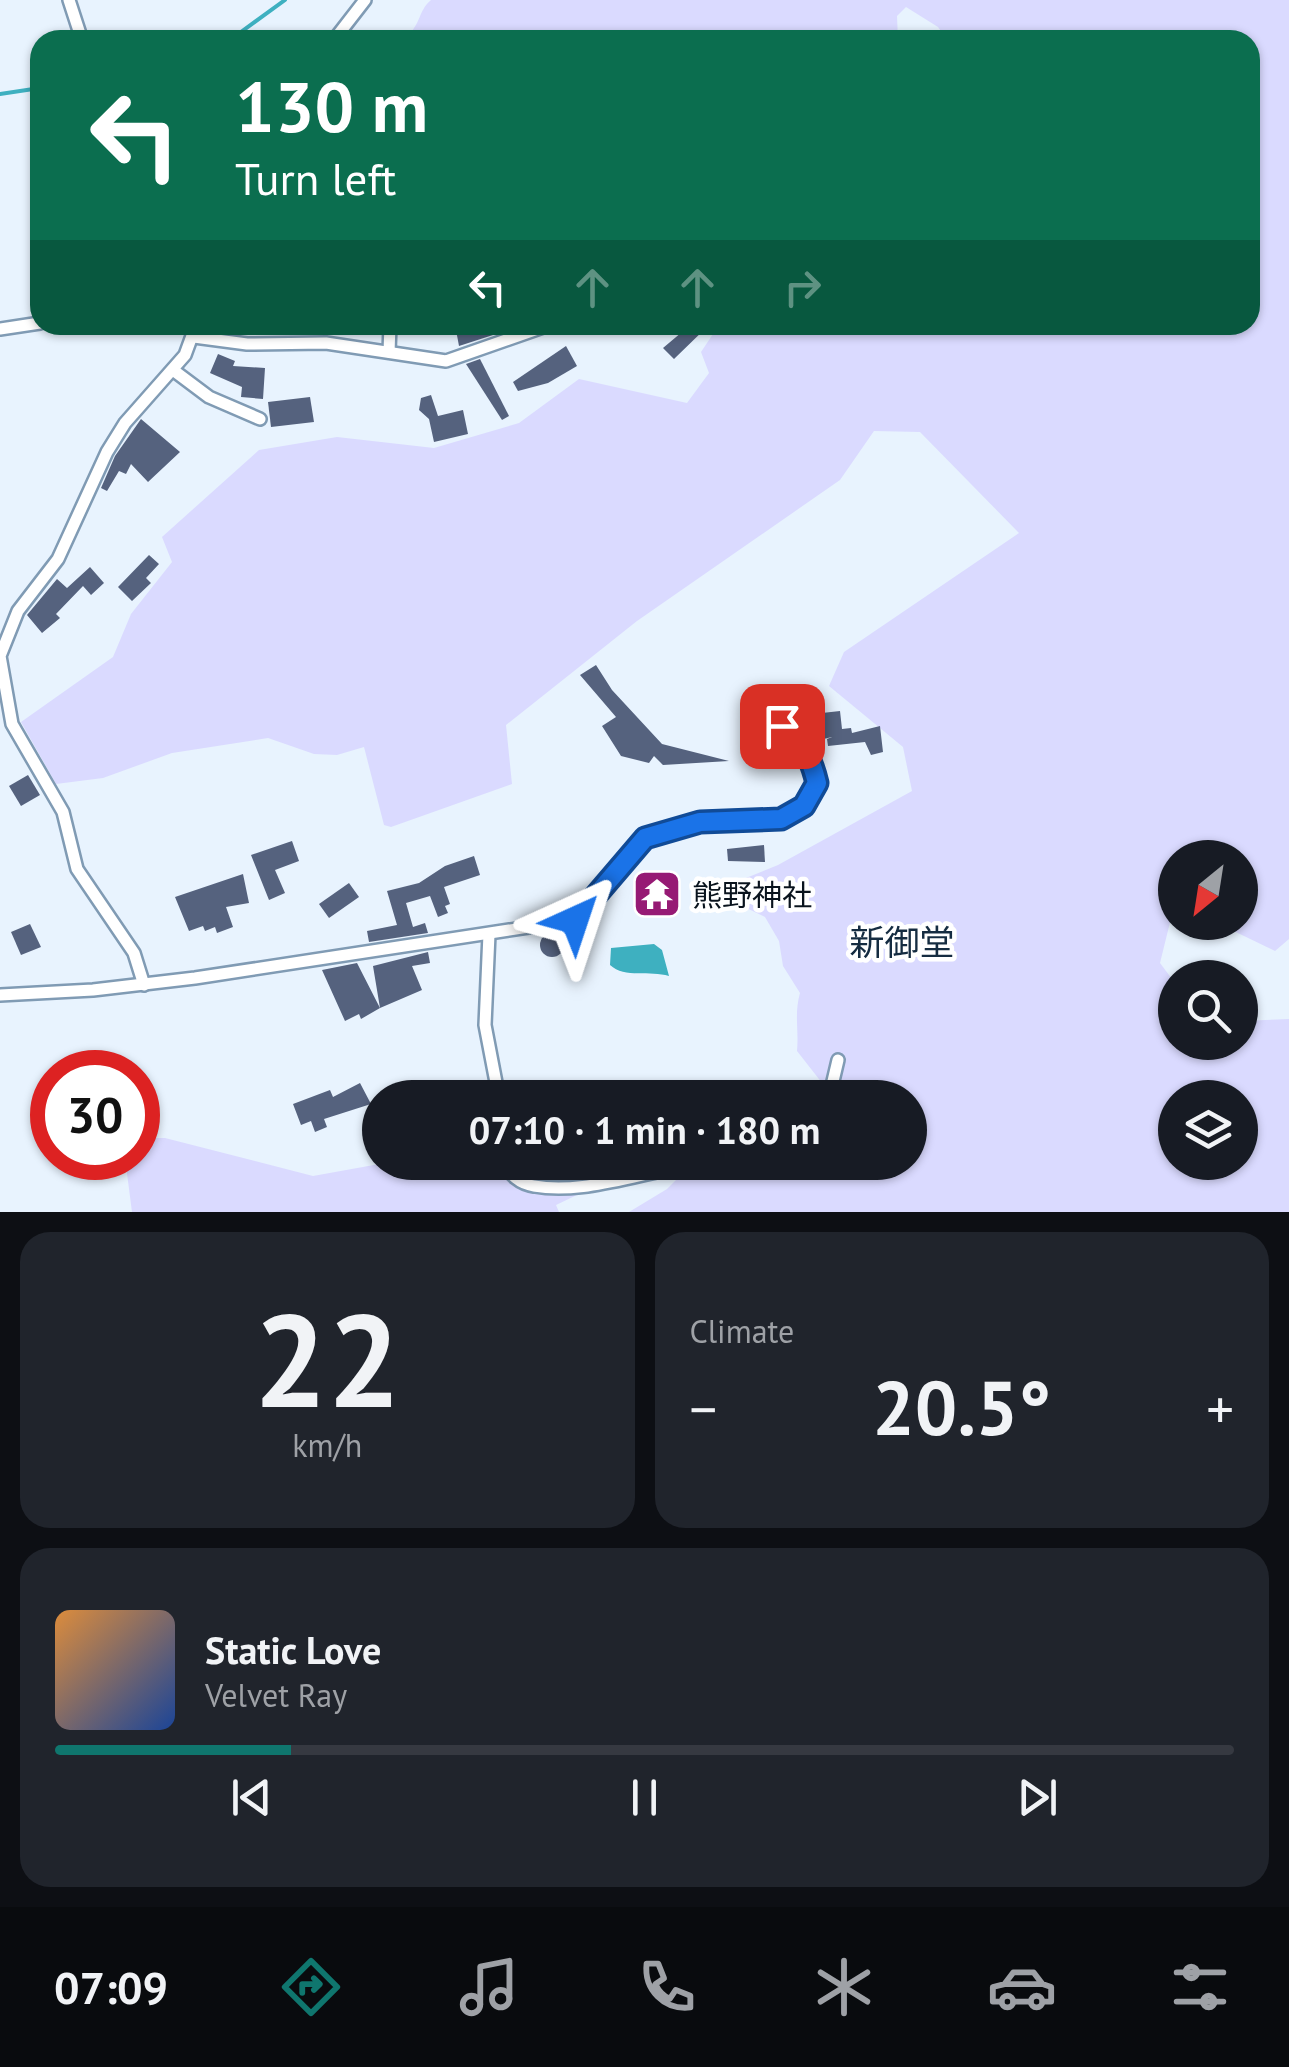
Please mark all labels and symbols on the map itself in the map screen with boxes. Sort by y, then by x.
pin [740,684,825,769]
north arrow [1158,840,1258,940]
position arrow [523,868,627,972]
temple icon: 熊野神社 [631,868,683,920]
place label: 熊野神社 [692,875,812,914]
district label: 新御堂 [849,919,955,965]
speed limit sign: 30 [30,1050,160,1180]

